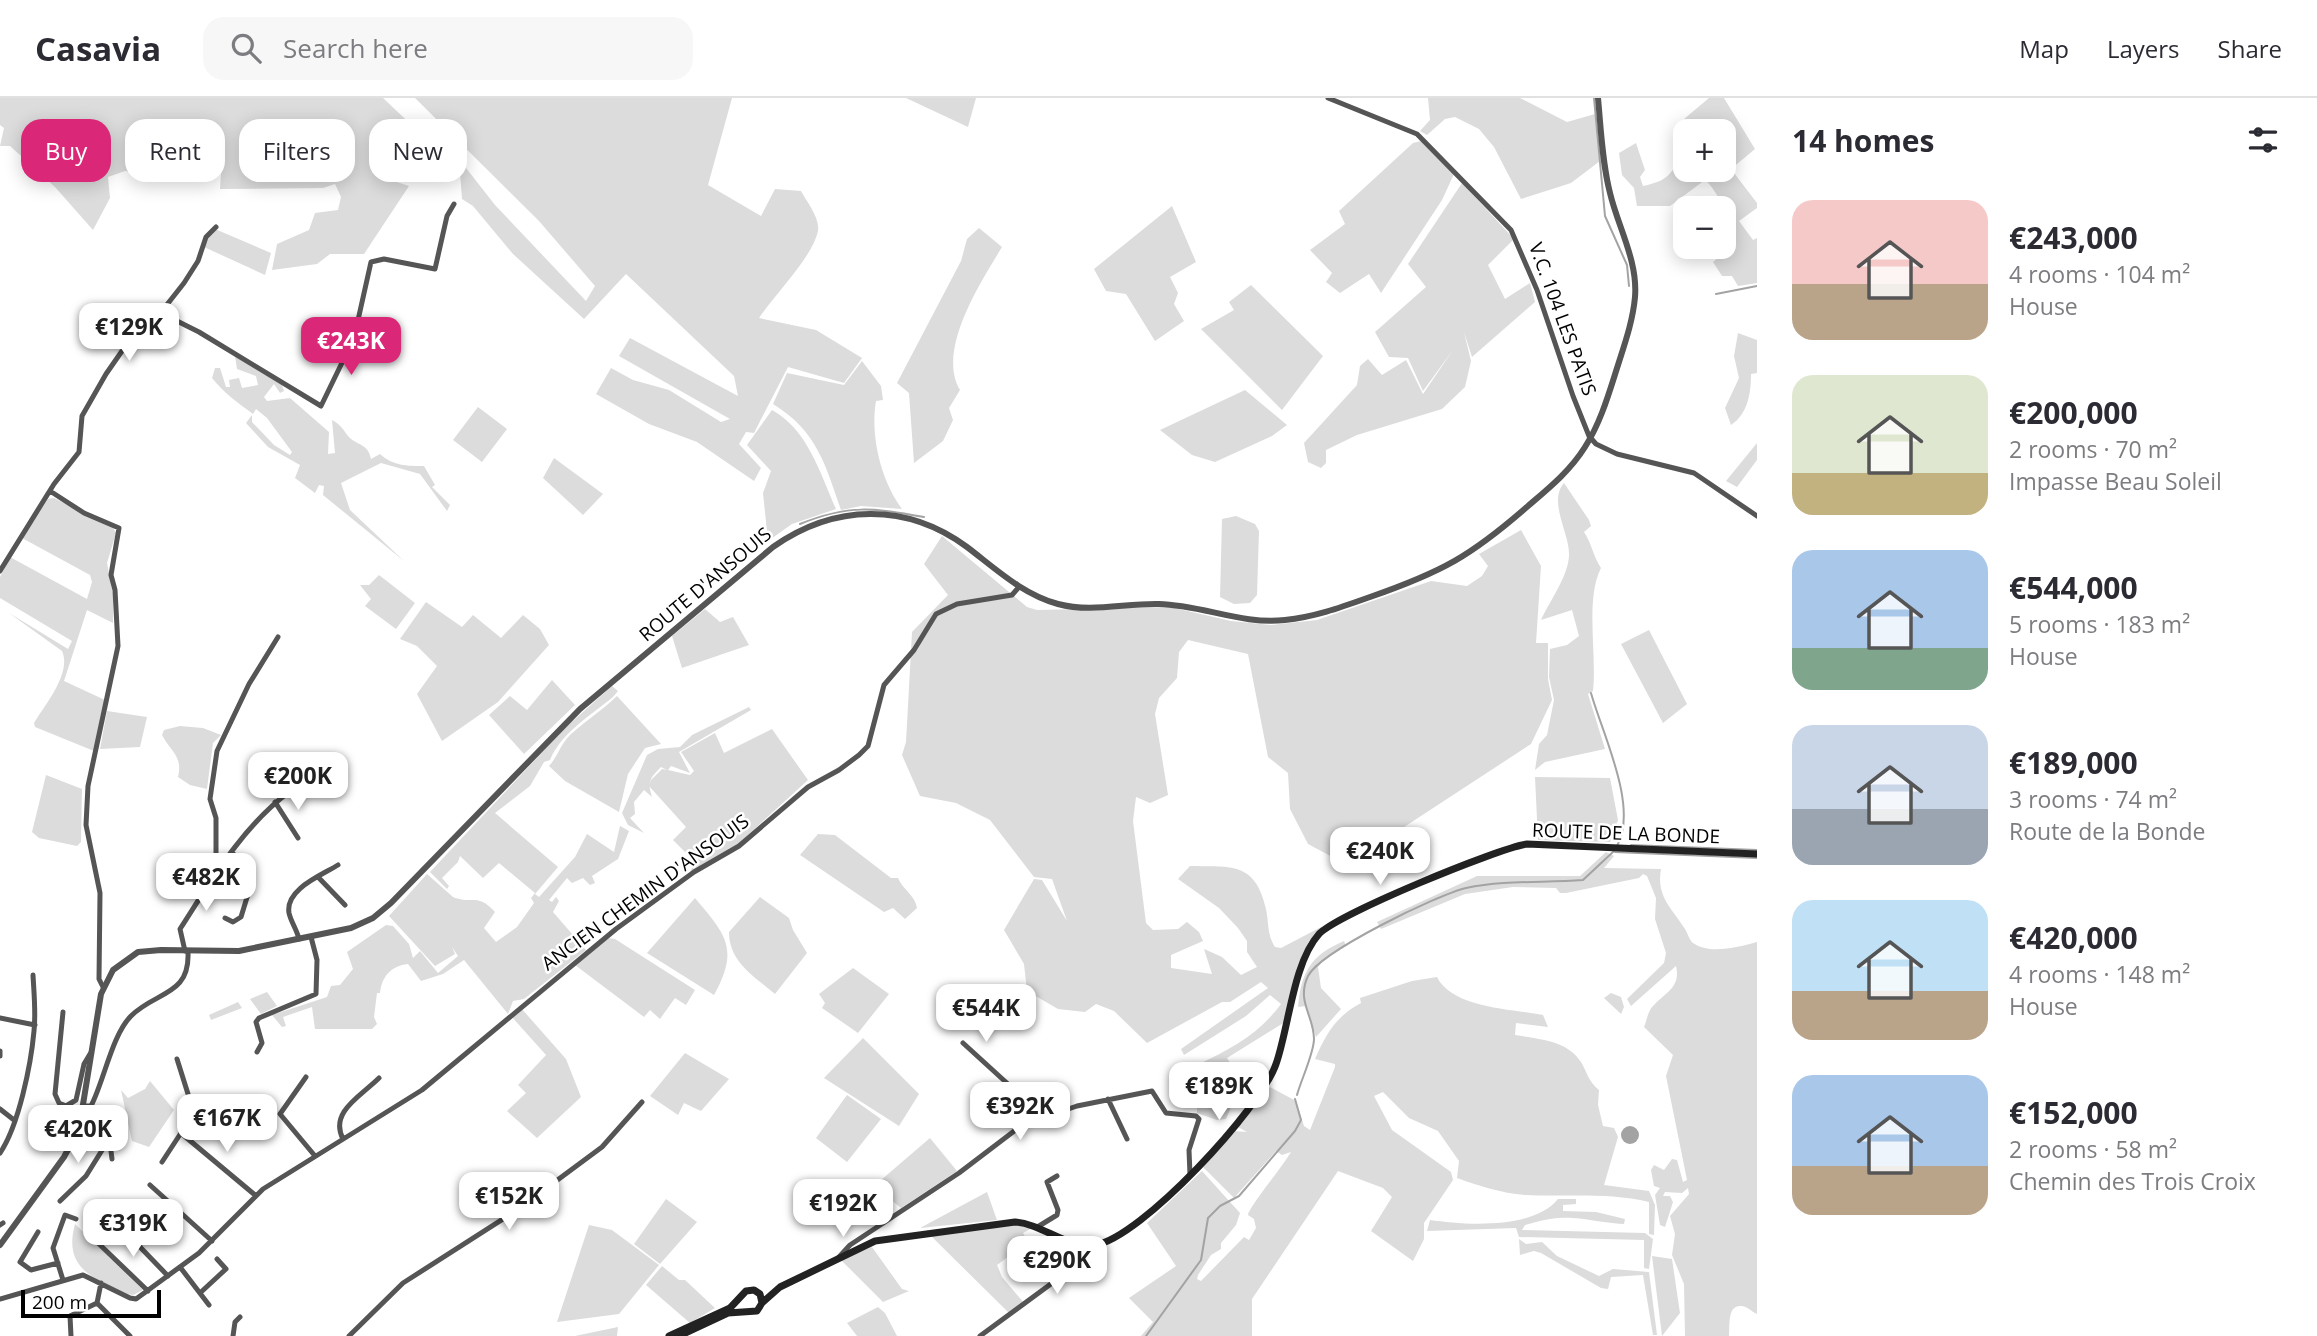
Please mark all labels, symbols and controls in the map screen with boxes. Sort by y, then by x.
search box [203,17,693,80]
text: Casavia [35,26,161,71]
icon: search [227,29,265,67]
text: Search here [283,30,428,66]
text: Map [2019,32,2069,65]
text: Layers [2107,32,2180,65]
text: Share [2218,32,2282,65]
chip: Buy [21,119,111,182]
chip: Rent [125,119,225,182]
chip: Filters [239,119,355,182]
chip: New [369,119,467,182]
map controls [1673,119,1736,259]
button: + [1673,119,1736,182]
text: 14 homes [1792,120,1935,161]
icon: filters [2244,121,2282,159]
button: − [1673,196,1736,259]
text: €243,000 [2009,217,2138,258]
icon: home [1848,228,1932,312]
street label: V.C. 104 LES PATIS [1523,239,1603,399]
text: 4 rooms · 104 m² [2009,258,2190,290]
text: House [2009,290,2078,322]
pin: €129K [80,303,178,363]
text: €129K [95,310,163,342]
pin: €243K [302,317,400,377]
text: €243K [317,324,385,356]
text: €200,000 [2009,392,2138,433]
icon: home [1848,403,1932,487]
text: 2 rooms · 70 m² [2009,433,2177,465]
text: Impasse Beau Soleil [2009,465,2222,497]
street label: ROUTE D'ANSOUIS [633,521,777,647]
text: €544,000 [2009,567,2138,608]
icon: home [1848,578,1932,662]
text: 5 rooms · 183 m² [2009,608,2190,640]
text: House [2009,640,2078,672]
text: €189,000 [2009,742,2138,783]
pin: €200K [249,752,347,812]
icon: home [1848,753,1932,837]
text: €200K [264,759,332,791]
text: 3 rooms · 74 m² [2009,783,2177,815]
street label: ANCIEN CHEMIN D'ANSOUIS [536,808,754,976]
text: Route de la Bonde [2009,815,2206,847]
street label: ROUTE DE LA BONDE [1532,817,1720,849]
pin: €240K [1331,828,1429,887]
text: €240K [1346,834,1414,866]
pin: €482K [157,854,255,913]
text: €482K [172,860,240,892]
text: €420,000 [2009,917,2138,958]
icon: home [1848,928,1932,1012]
text: 4 rooms · 148 m² [2009,958,2190,990]
pin: €544K [937,984,1035,1044]
text: House [2009,990,2078,1022]
text: €544K [952,991,1020,1023]
pin: €189K [1170,1062,1268,1122]
text: €189K [1185,1069,1253,1101]
pin: €392K [971,1082,1069,1142]
text: €392K [986,1089,1054,1121]
text: €152,000 [2009,1092,2138,1133]
pin: €167K [178,1094,276,1154]
text: €167K [193,1101,261,1133]
icon: home [1848,1103,1932,1187]
pin: €420K [29,1105,127,1165]
text: €420K [44,1112,112,1144]
text: 2 rooms · 58 m² [2009,1133,2177,1165]
text: Chemin des Trois Croix [2009,1165,2256,1197]
pin: €152K [460,1172,558,1232]
text: €152K [475,1179,543,1211]
pin: €192K [794,1180,892,1239]
text: €192K [809,1186,877,1218]
pin: €319K [84,1200,182,1259]
text: €319K [99,1206,167,1238]
pin: €290K [1008,1236,1106,1296]
text: €290K [1023,1243,1091,1275]
scale bar [21,1287,161,1319]
text: 200 m [32,1289,87,1315]

